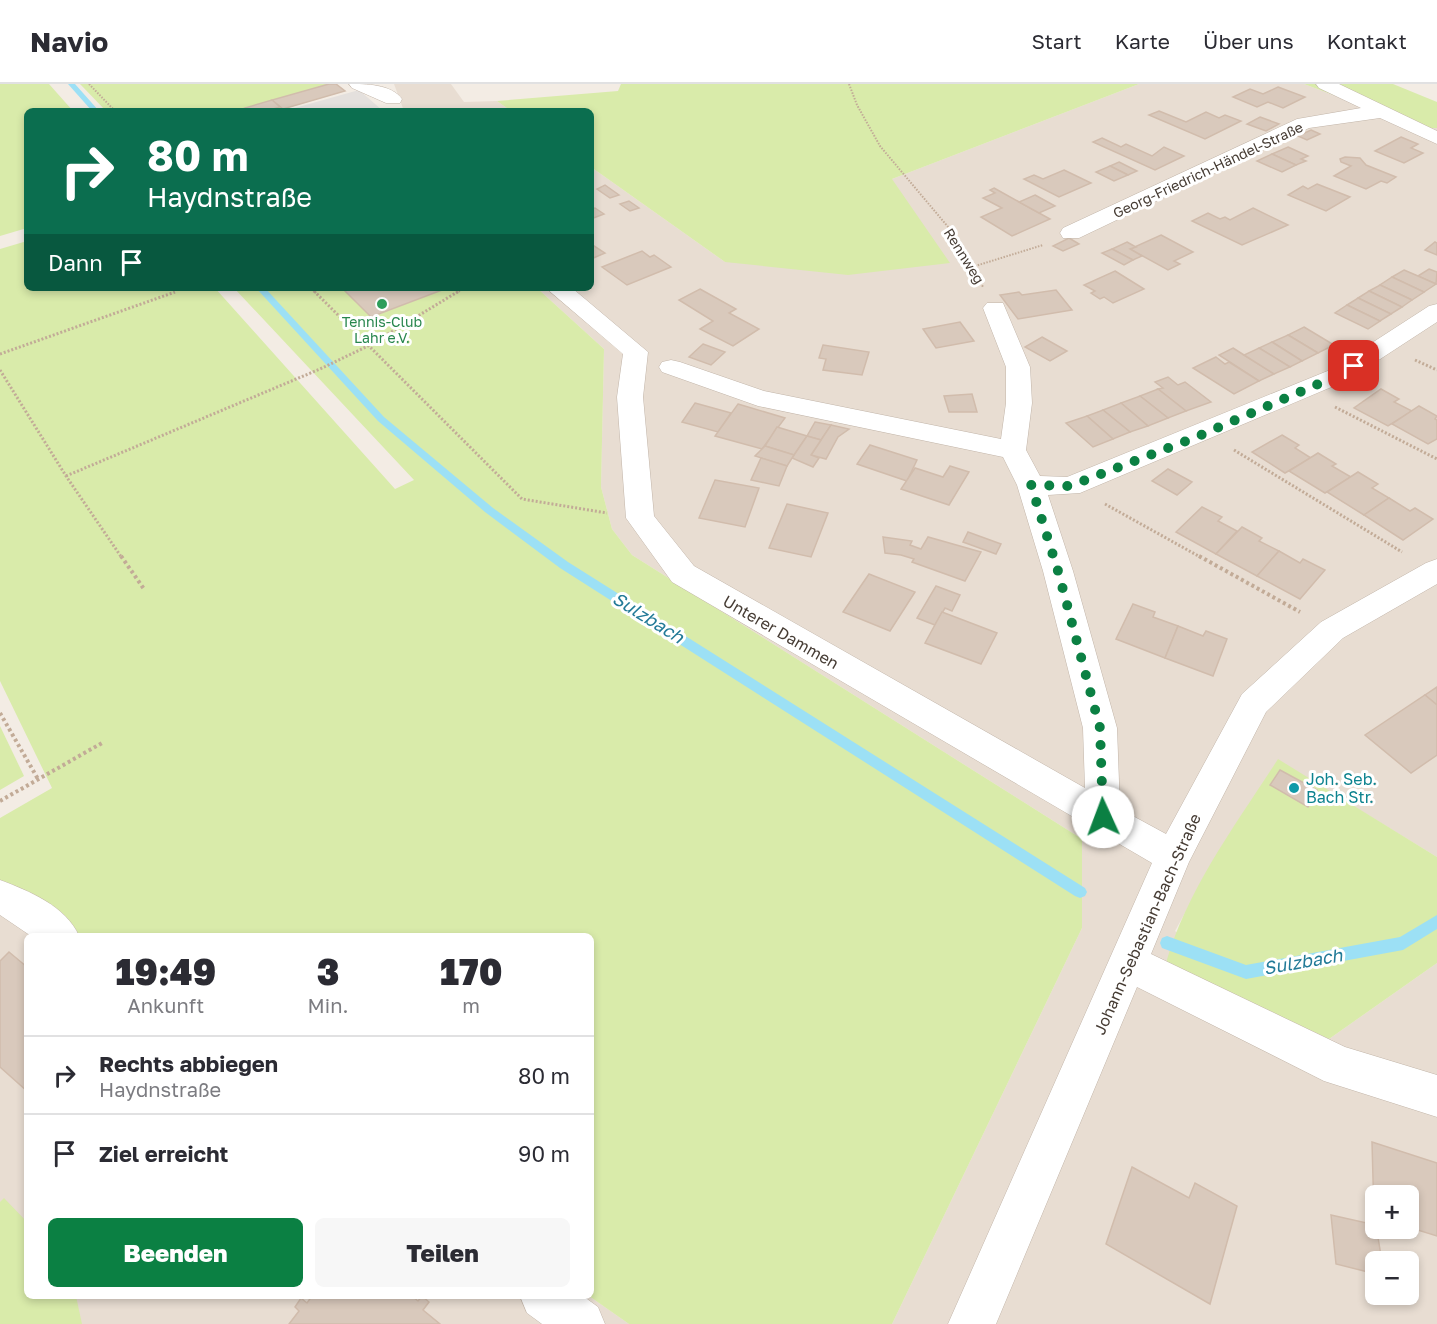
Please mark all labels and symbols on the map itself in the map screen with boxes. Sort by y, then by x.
street label: Georg-Friedrich-Händel-Straße [1110,118,1305,221]
street label: Rennweg [941,225,988,287]
marker: Tennis-Club Lahr e.V. [375,297,389,311]
place label: Tennis-Club Lahr e.V. [342,313,422,346]
pin [1328,340,1379,391]
water label: Sulzbach [609,587,689,648]
street label: Unterer Dammen [720,591,842,673]
place label: Joh. Seb. Bach Str. [1306,769,1377,807]
marker: Joh. Seb. Bach Str. [1287,781,1301,795]
position arrow [1071,785,1135,849]
street label: Johann-Sebastian-Bach-Straße [1089,810,1205,1038]
water label: Sulzbach [1262,943,1345,979]

